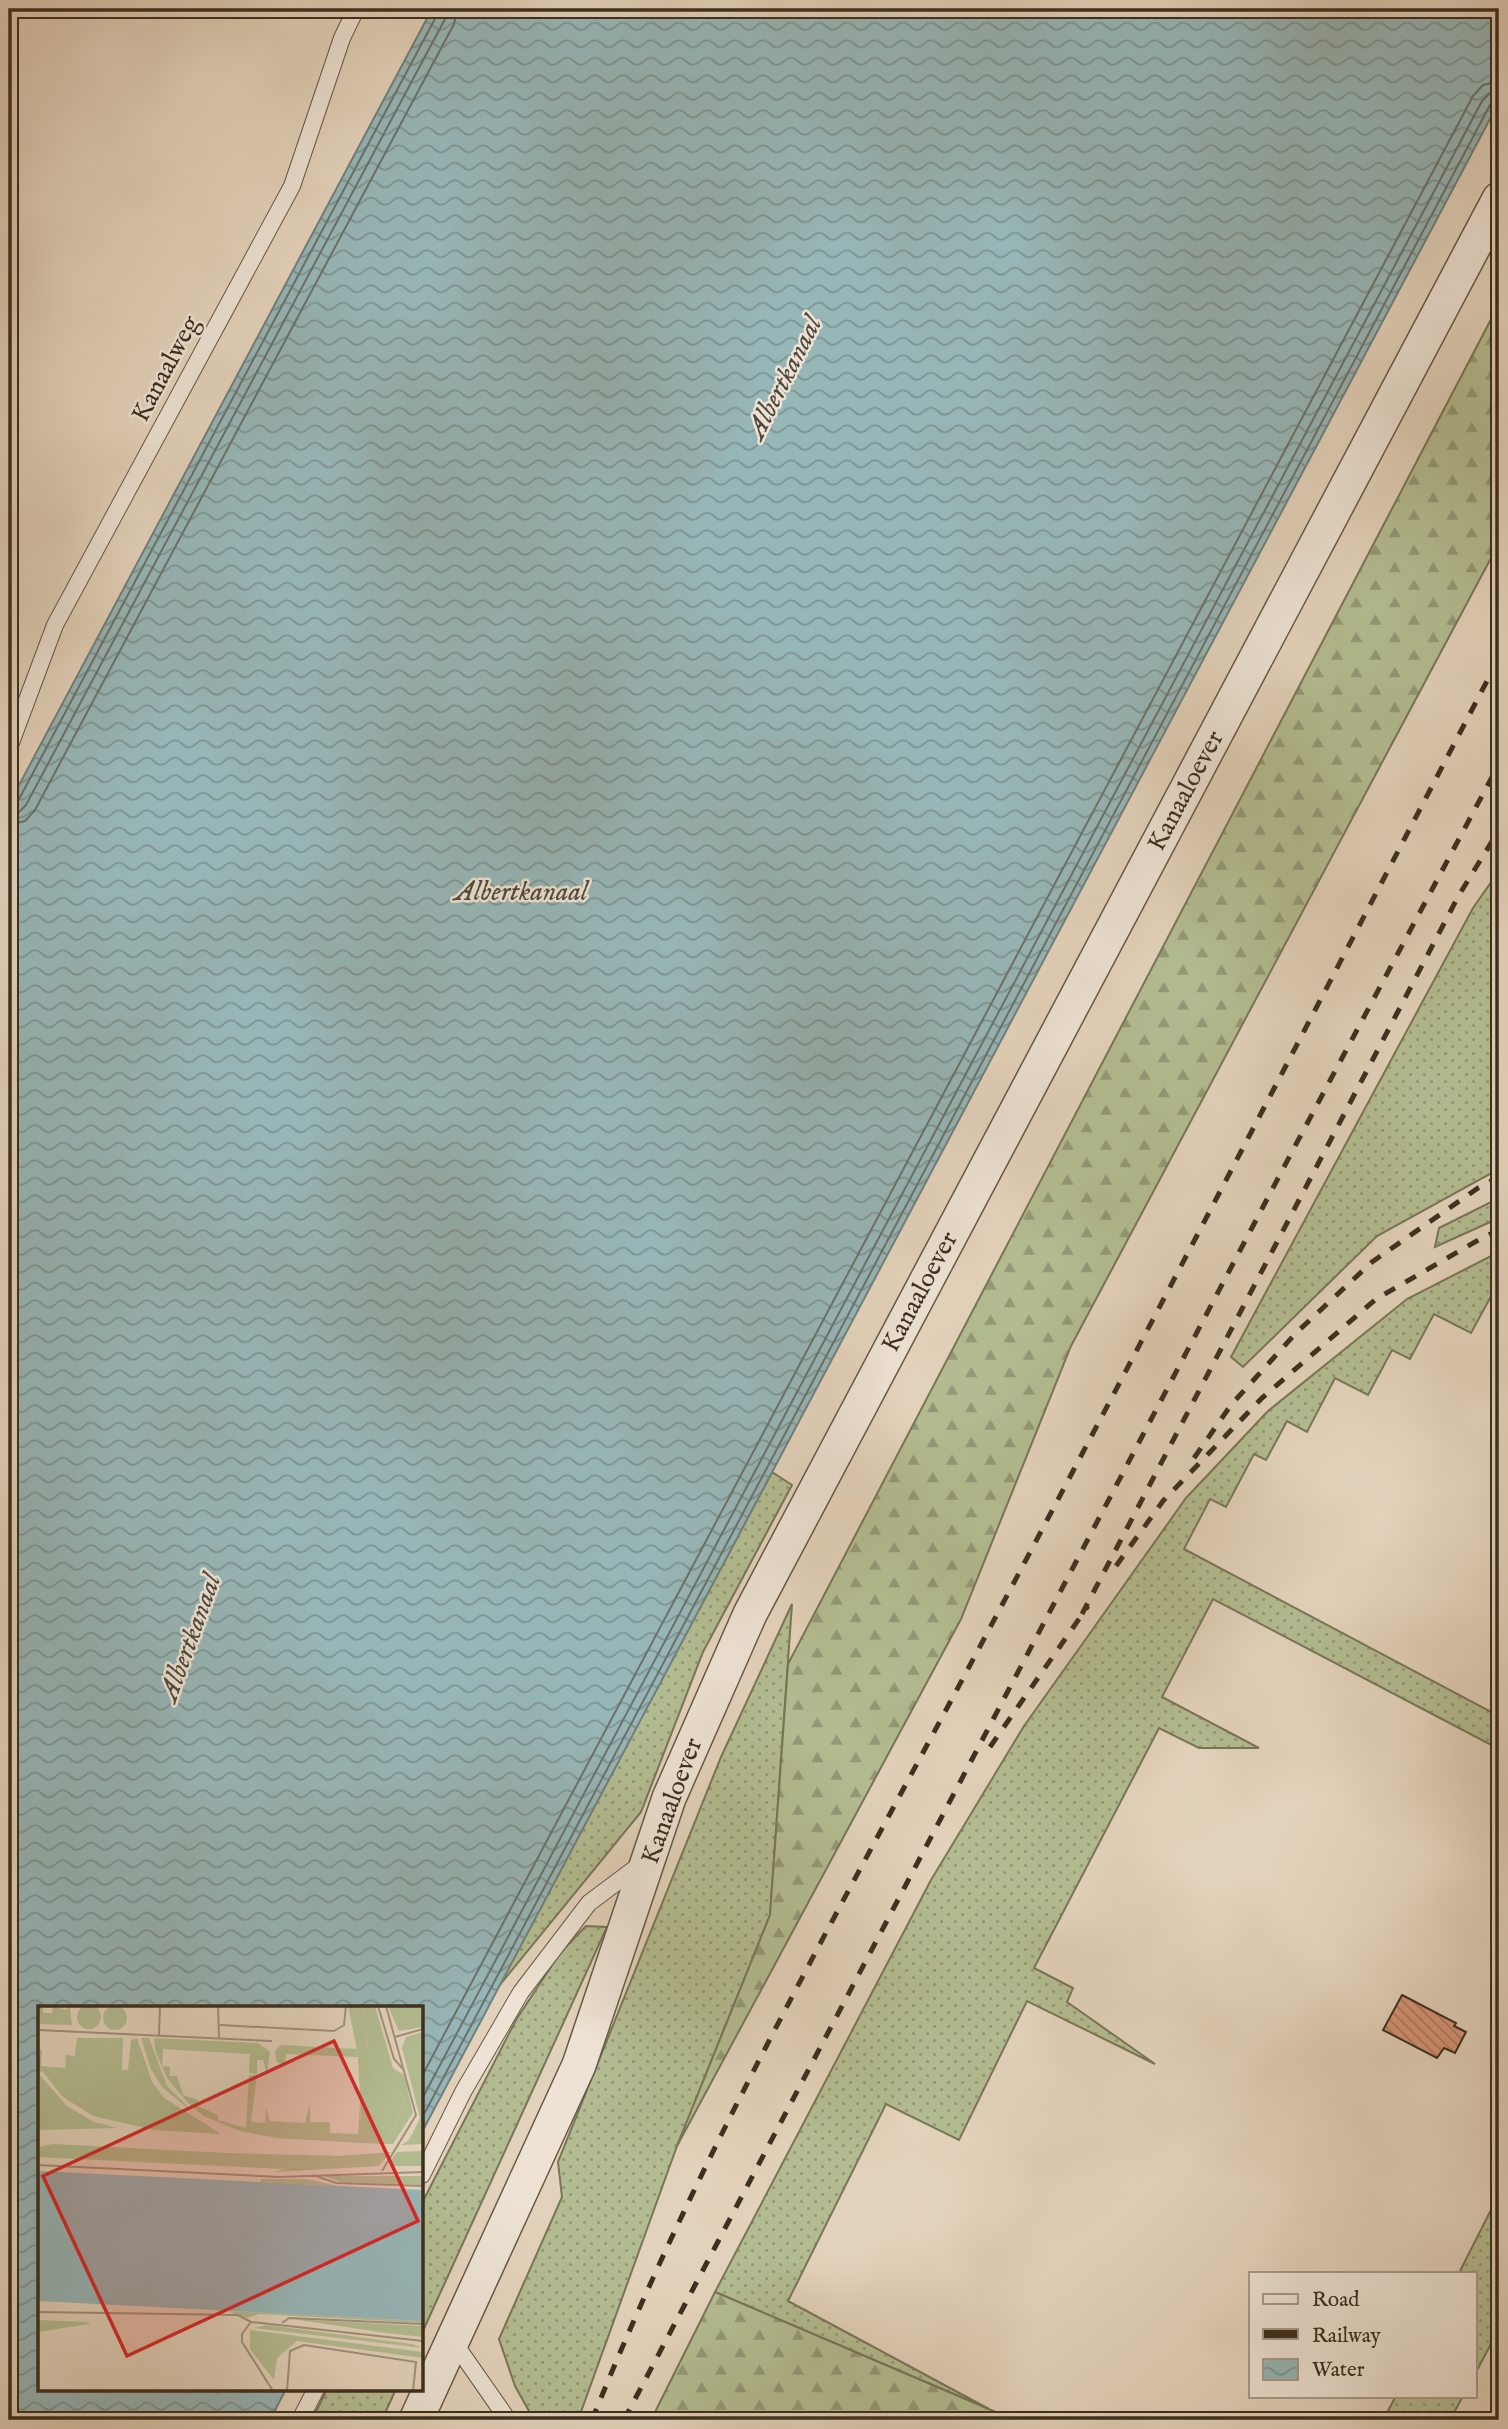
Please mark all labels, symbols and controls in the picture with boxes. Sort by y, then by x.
street label: Kanaalweg [124,309,208,428]
water label: Albertkanaal [738,309,832,448]
street label: Kanaaloever [1140,725,1232,857]
water label: Albertkanaal [451,875,590,910]
street label: Kanaaloever [874,1226,966,1358]
water label: Albertkanaal [151,1567,231,1709]
street label: Kanaaloever [634,1733,710,1869]
inset map [38,2006,424,2390]
legend [1249,2272,1476,2398]
text: Road [1312,2287,1360,2314]
text: Railway [1312,2323,1382,2350]
text: Water [1312,2357,1365,2384]

